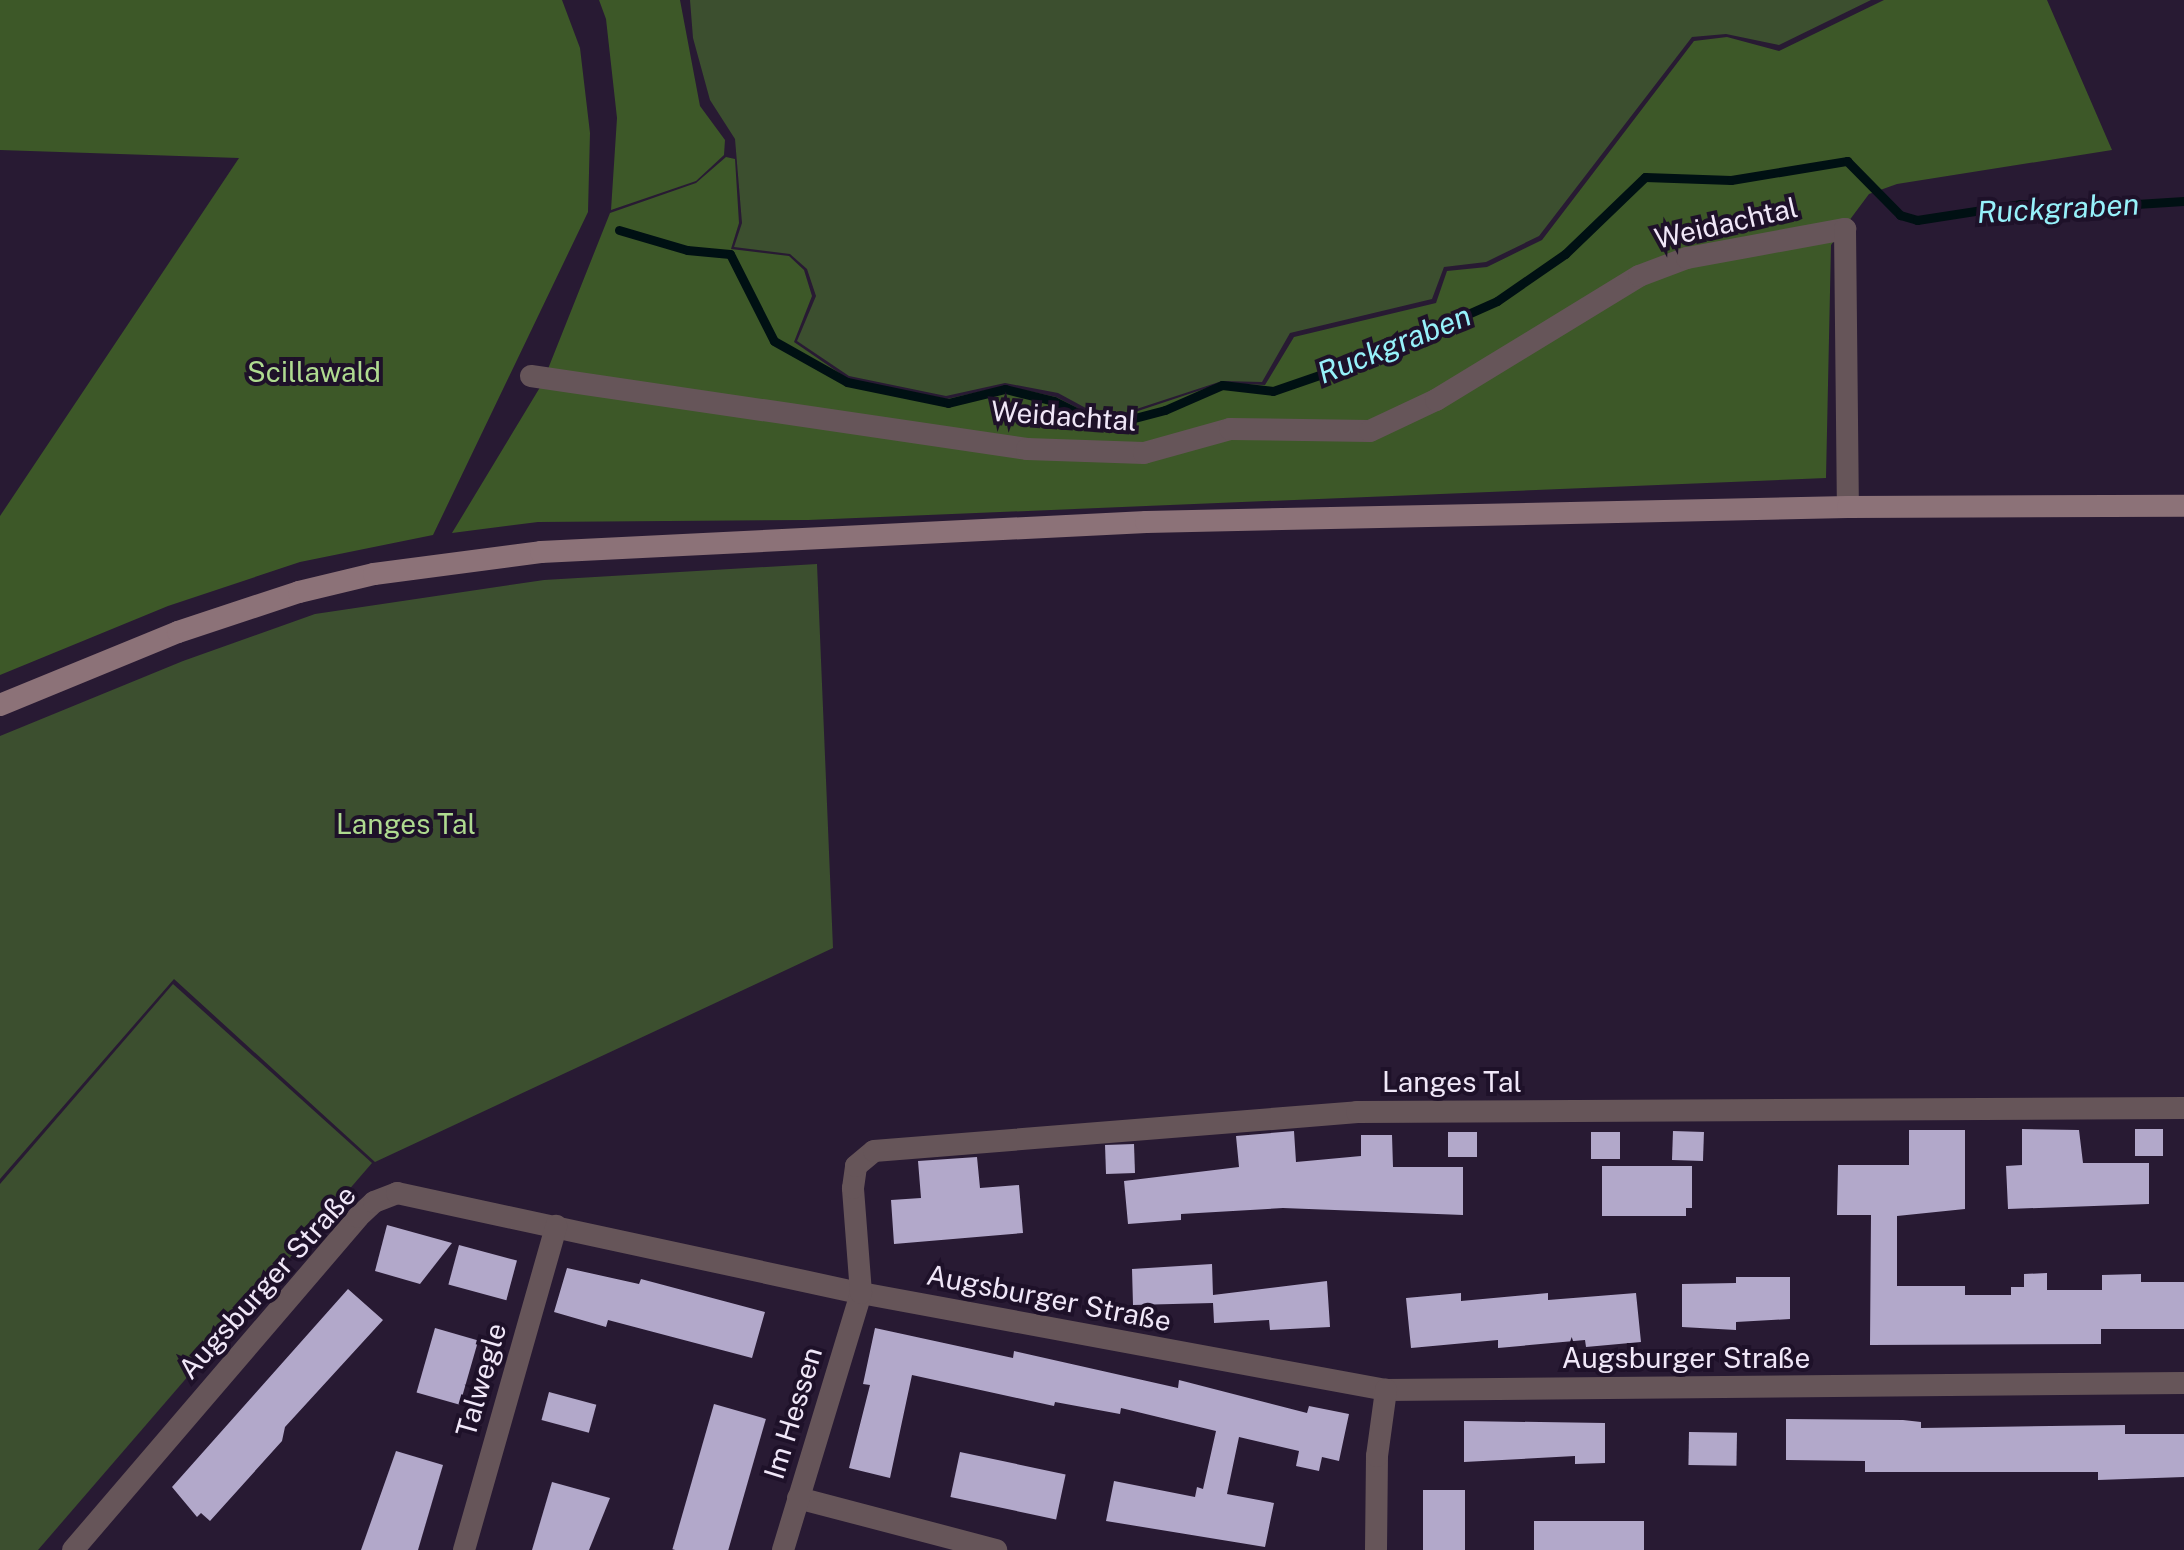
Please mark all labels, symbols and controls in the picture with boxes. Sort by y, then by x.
water label: Ruckgraben [1976,186,2140,230]
street label: Weidachtal [1651,190,1801,256]
water label: Ruckgraben [1312,297,1476,391]
park label: Scillawald [247,355,381,389]
street label: Weidachtal [990,394,1138,438]
park label: Langes Tal [336,807,476,841]
street label: Langes Tal [1382,1065,1522,1099]
street label: Augsburger Straße [171,1178,363,1386]
street label: Augsburger Straße [924,1258,1174,1338]
street label: Talwegle [449,1319,513,1441]
street label: Augsburger Straße [1562,1341,1810,1375]
street label: Im Hessen [757,1343,829,1483]

